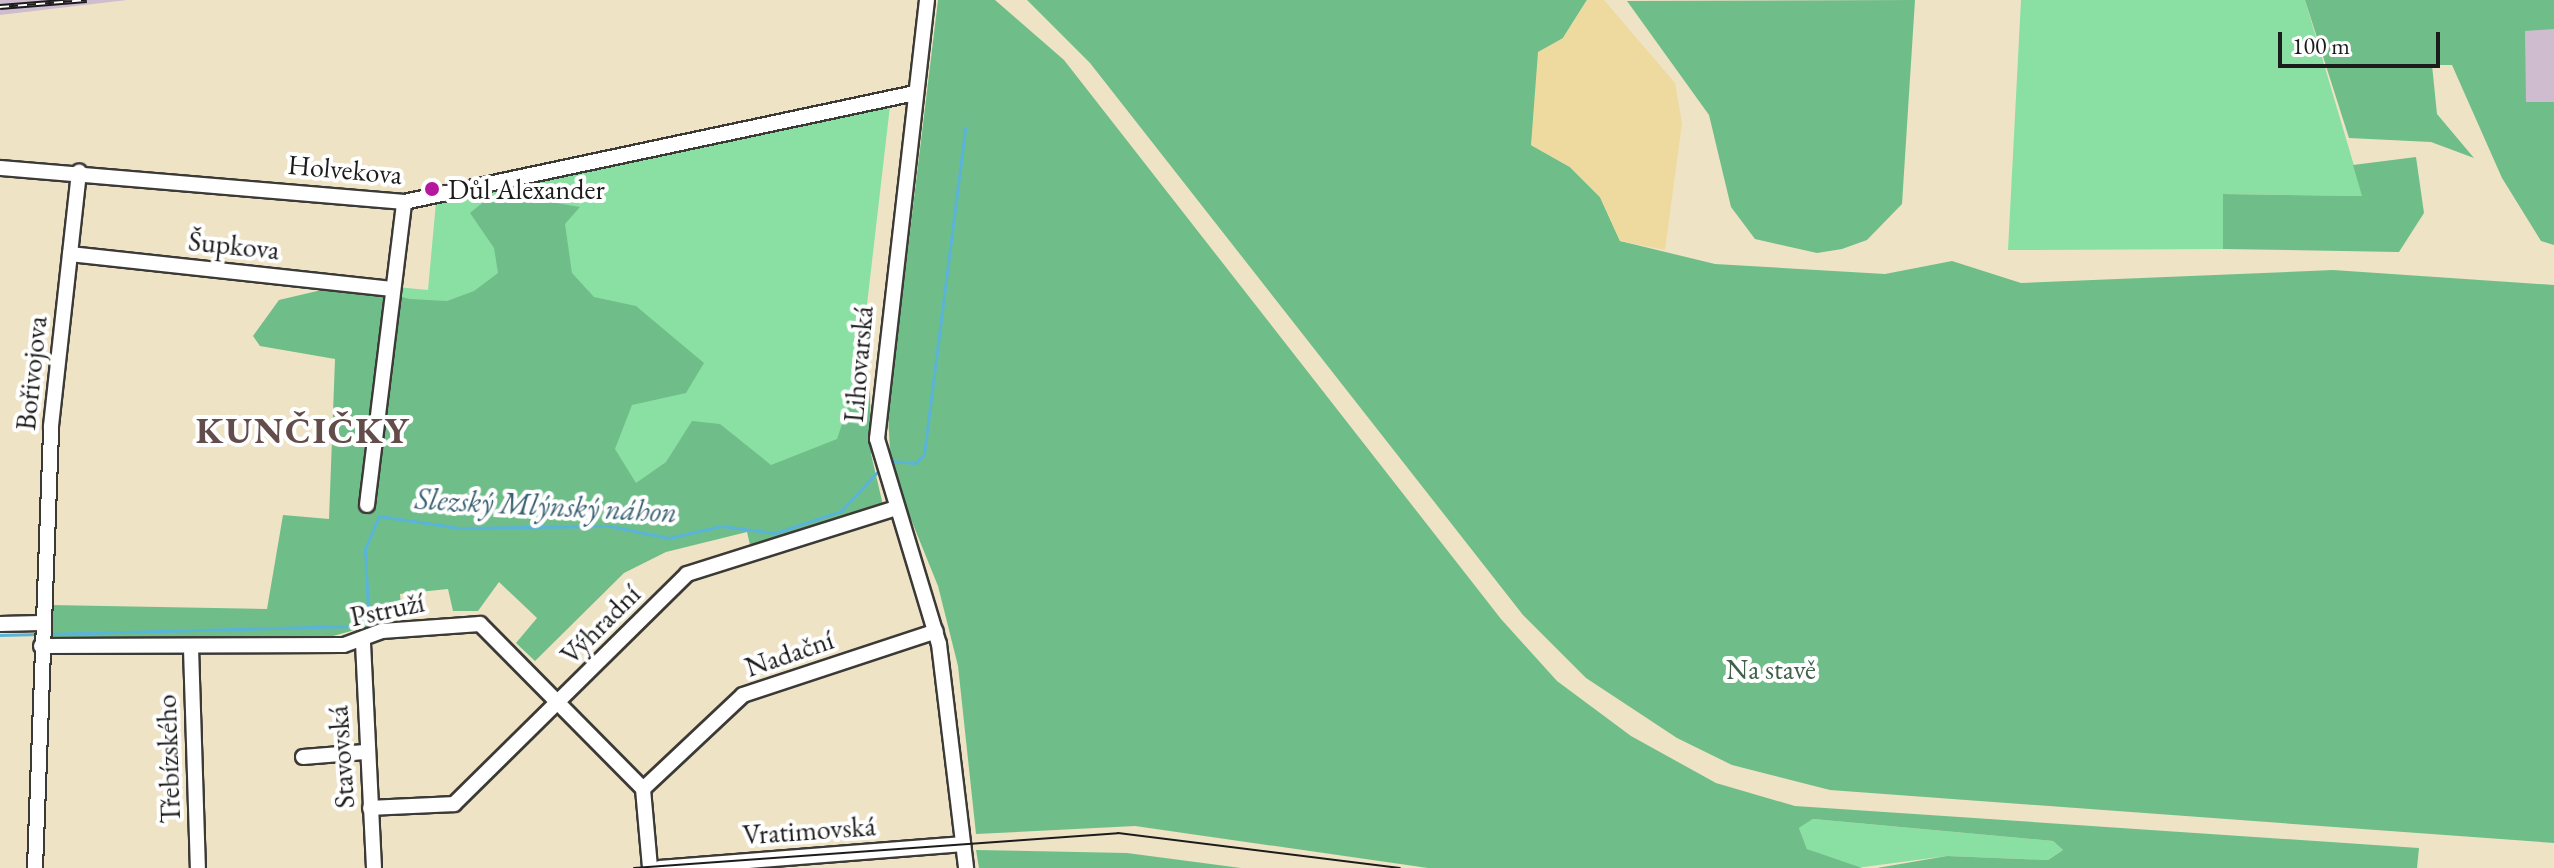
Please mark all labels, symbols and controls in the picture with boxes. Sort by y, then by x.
scale bar [2282,16,2444,66]
text: 100 m [2292,30,2350,61]
street label: Holvekova [286,147,404,191]
place label: Důl Alexander [448,172,605,206]
marker: Důl Alexander [423,180,441,198]
street label: Šupkova [187,224,281,266]
street label: Lihovarská [836,304,880,424]
street label: Bořivojova [8,314,54,432]
district label: KUNČIČKY [196,409,410,453]
water label: Slezský Mlýnský náhon [414,481,678,531]
street label: Výhradní [553,577,647,671]
street label: Pstruží [347,585,427,633]
street label: Nadační [740,622,838,684]
park label: Na stavě [1726,652,1816,686]
street label: Třebízského [149,694,187,824]
street label: Stavovská [321,704,361,810]
street label: Vratimovská [741,809,877,851]

